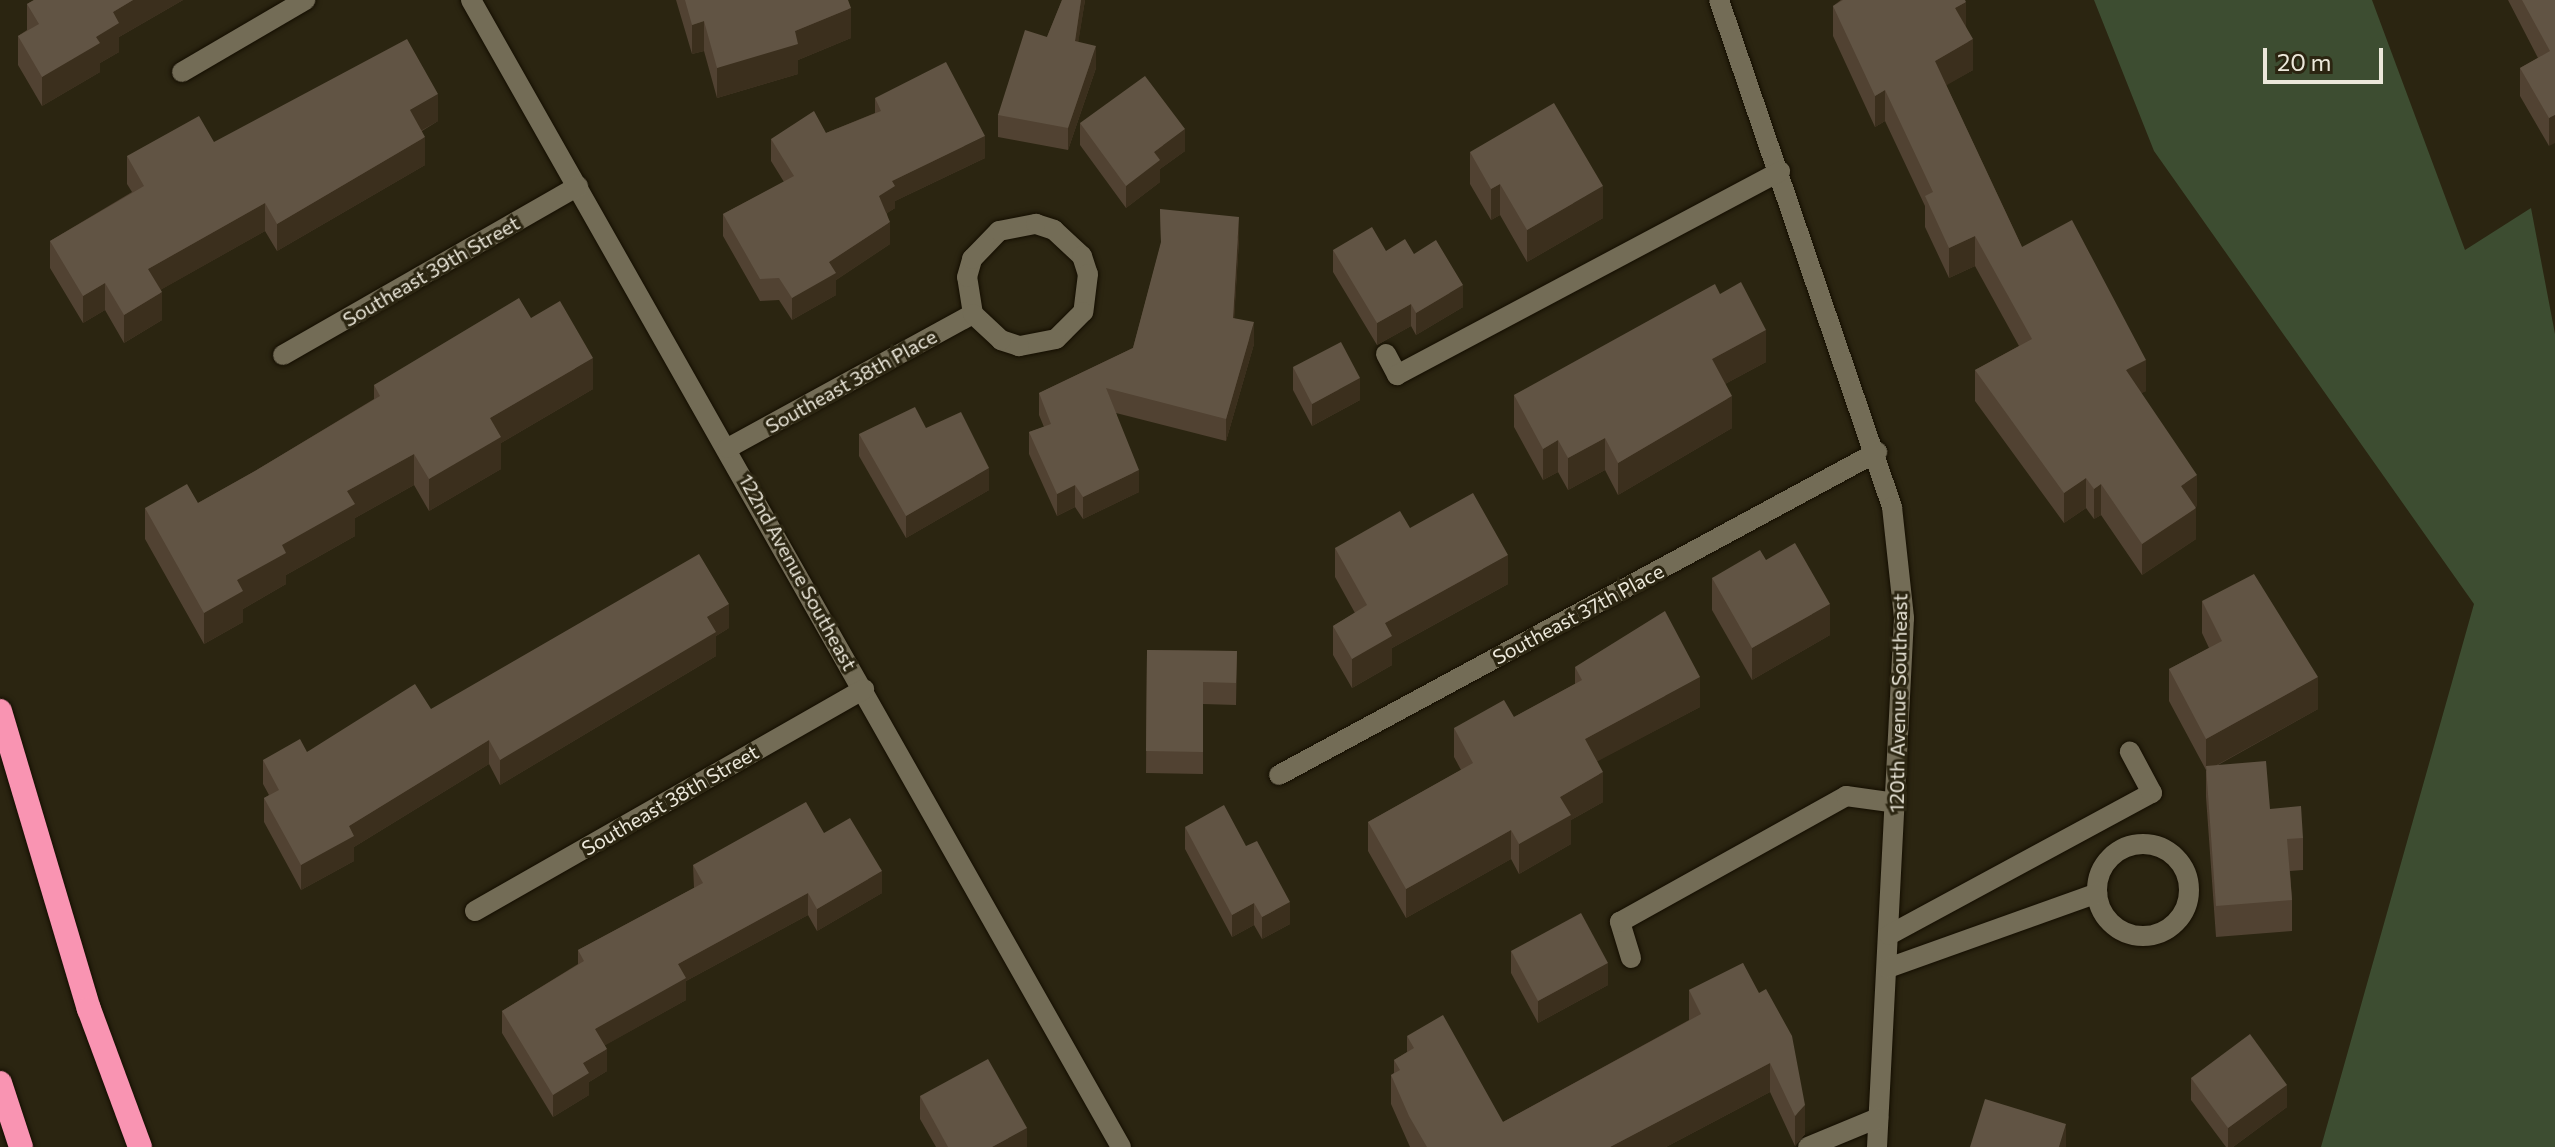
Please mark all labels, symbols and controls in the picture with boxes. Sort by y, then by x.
scale bar [2267,32,2387,82]
text: 20 m [2277,47,2331,76]
street label: Southeast 39th Street [338,211,524,331]
street label: Southeast 38th Place [761,324,941,438]
street label: 122nd Avenue Southeast [734,470,862,674]
street label: Southeast 37th Place [1488,559,1668,669]
street label: 120th Avenue Southeast [1884,593,1912,813]
street label: Southeast 38th Street [577,740,763,860]

